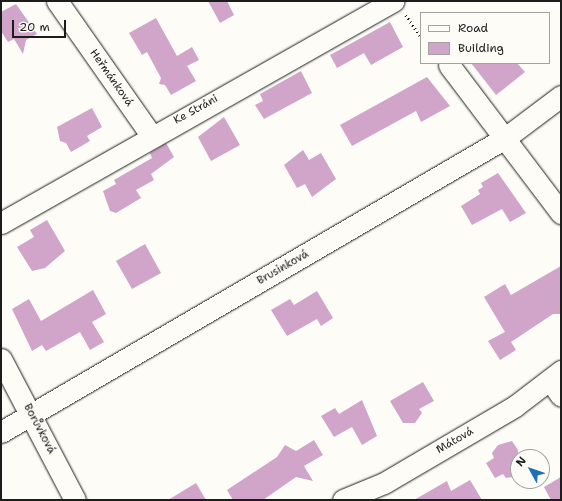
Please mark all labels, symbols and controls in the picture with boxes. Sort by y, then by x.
scale bar [14,12,68,38]
legend [420,12,550,64]
text: 20 m [19,19,50,35]
text: Road [458,20,488,36]
text: Building [458,40,504,56]
street label: Heřmánková [86,47,136,109]
street label: Ke Stráni [172,92,220,128]
street label: Brusinková [255,248,311,288]
street label: Borůvková [20,402,58,456]
street label: Mátová [434,425,476,457]
north arrow [510,449,550,489]
text: N [513,453,530,470]

